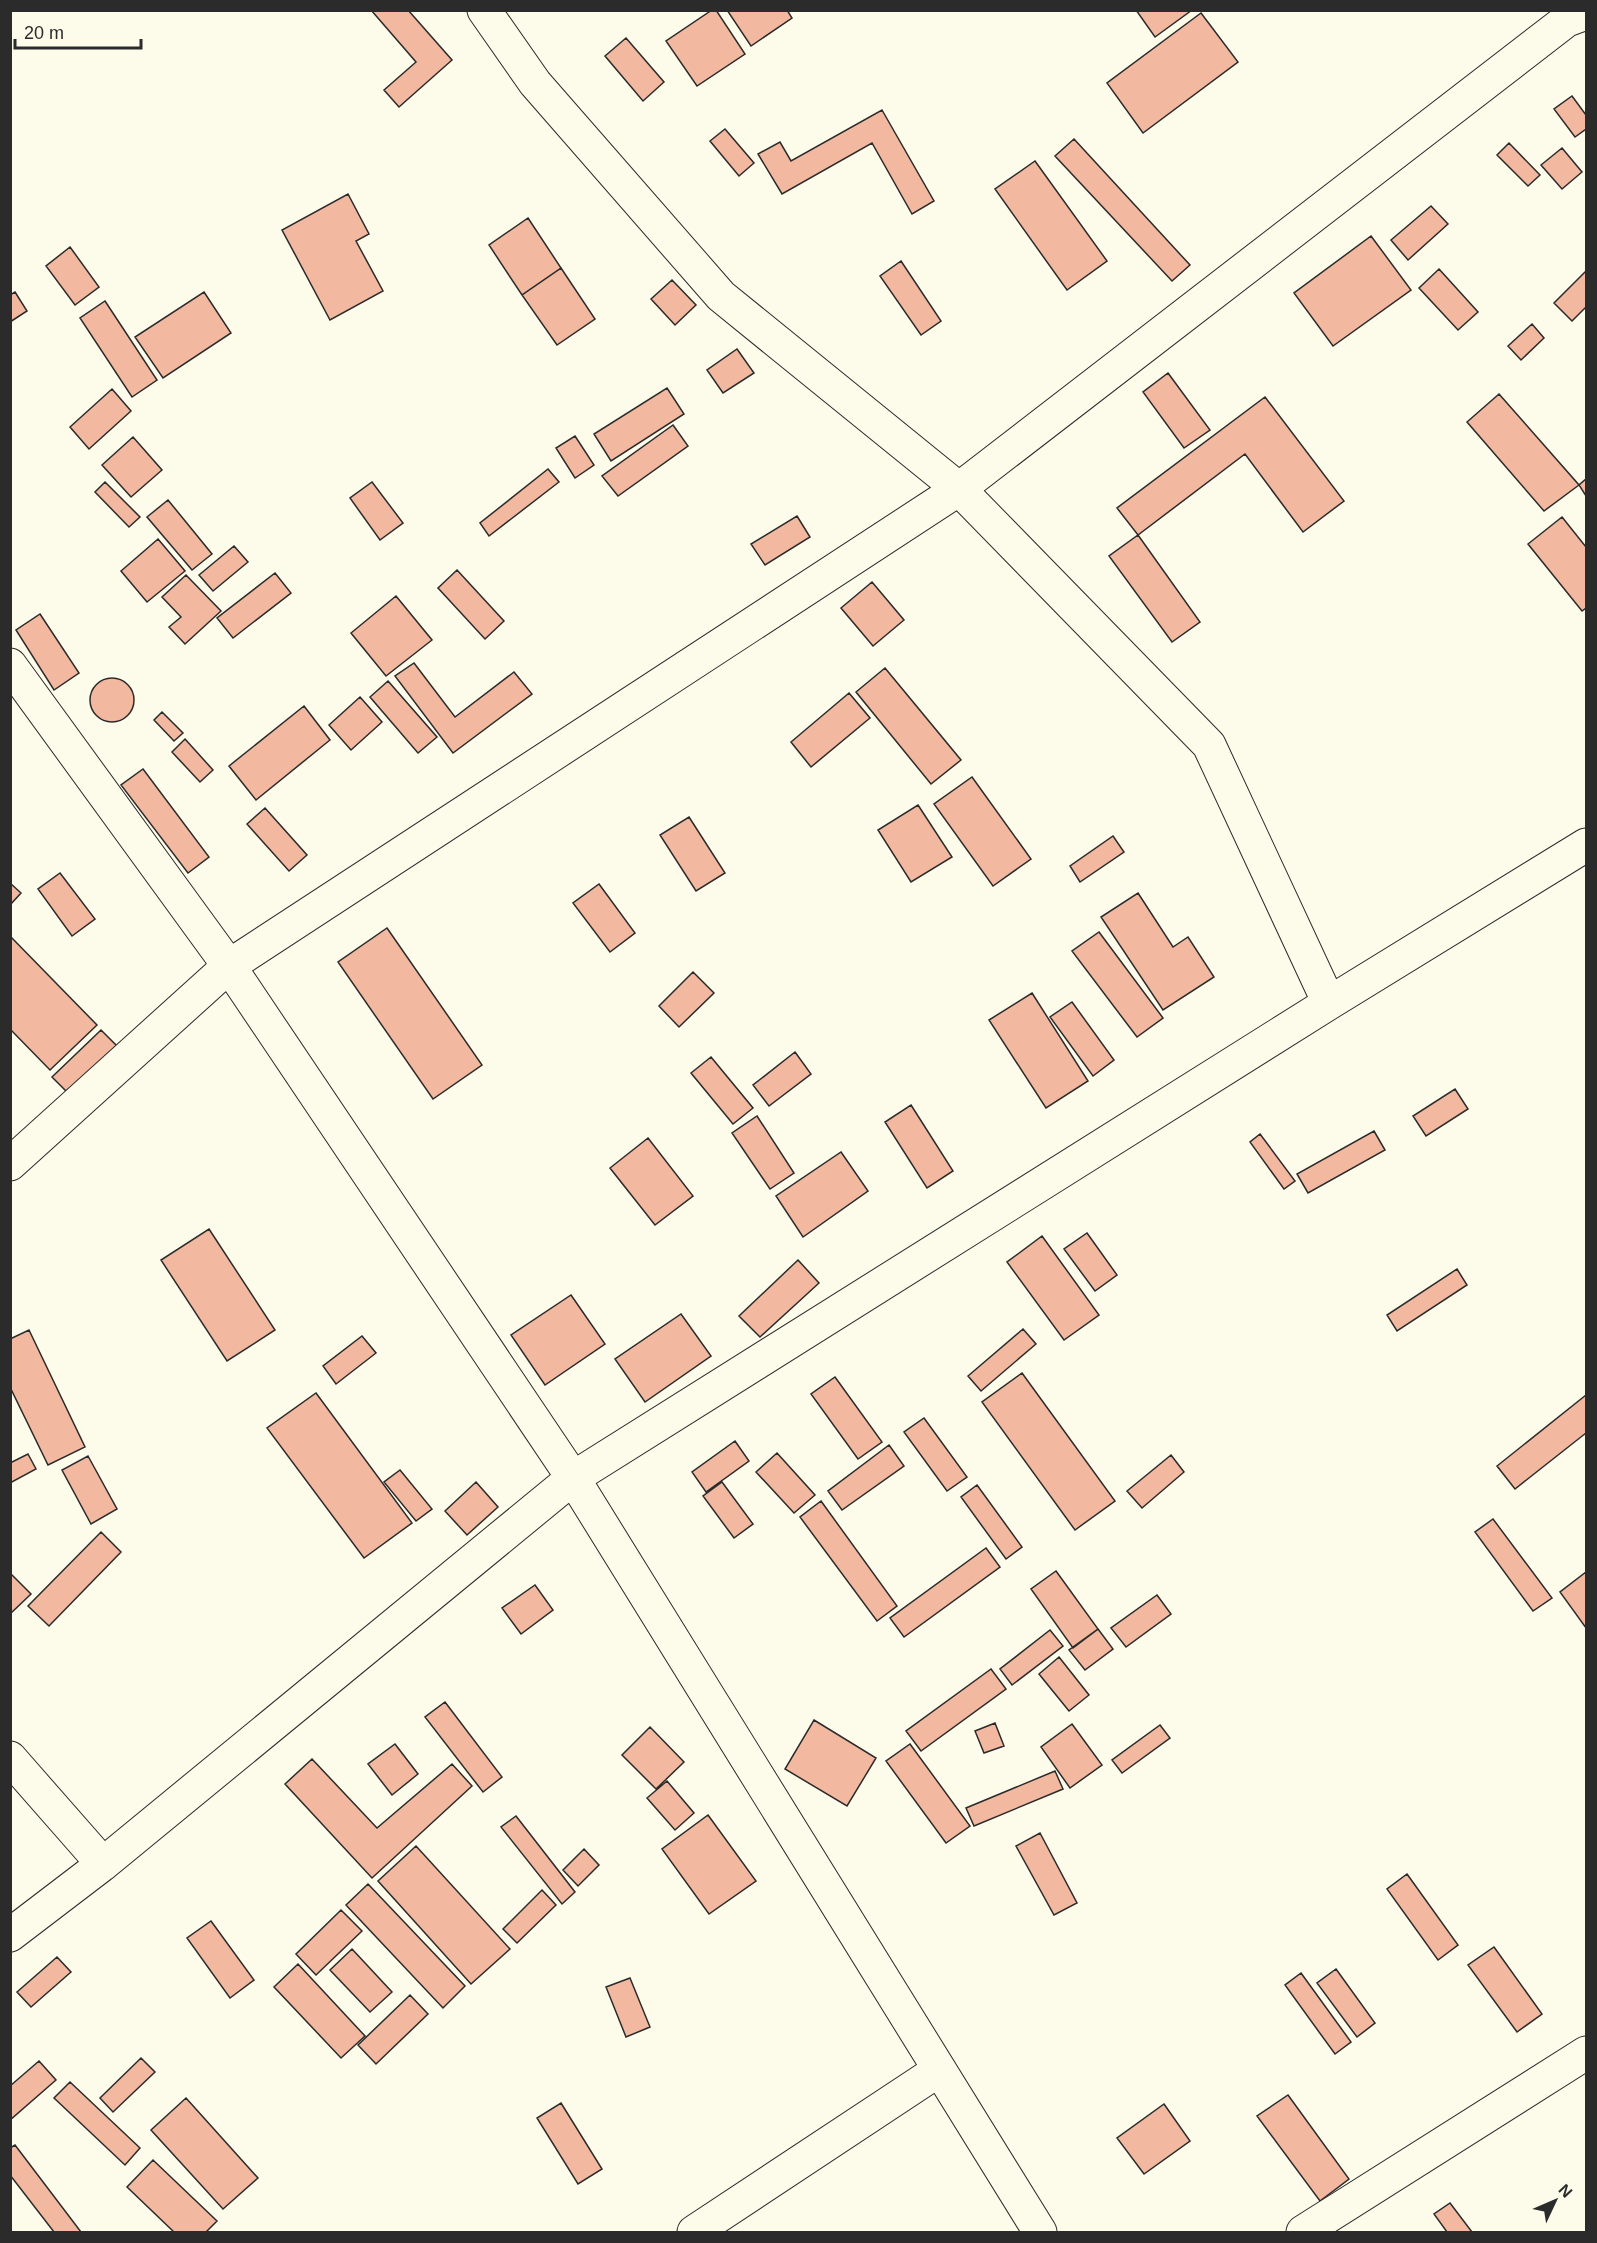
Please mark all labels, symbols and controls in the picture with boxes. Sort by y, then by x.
scale bar [15,12,141,50]
text: 20 m [24,23,64,43]
north arrow [1525,2171,1585,2231]
text: N [1555,2181,1576,2201]

